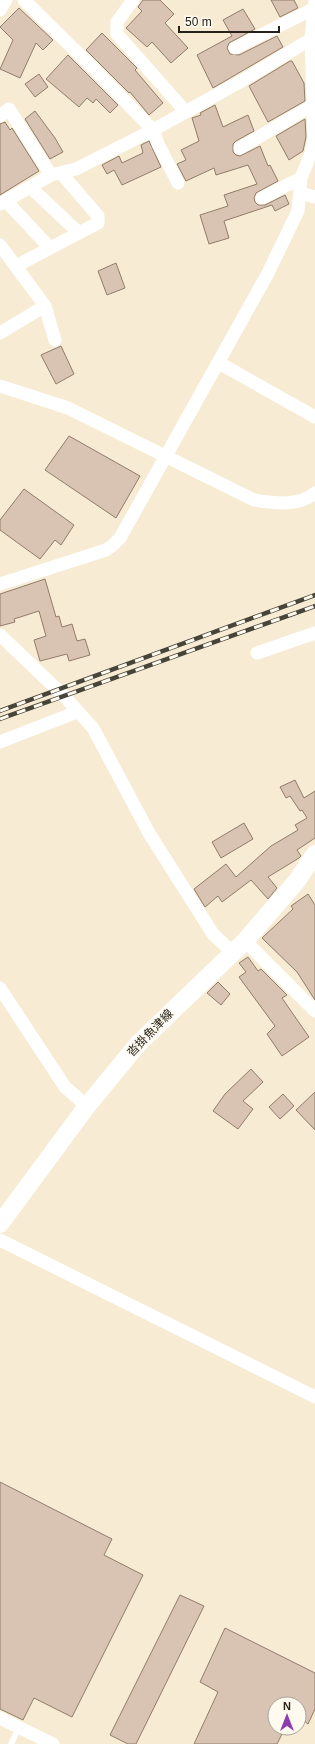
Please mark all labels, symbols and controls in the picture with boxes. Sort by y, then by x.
scale bar [179,8,279,34]
text: 50 m [185,15,212,29]
street label: 沓掛魚津線 [124,1007,176,1059]
north arrow [267,1696,307,1736]
text: N [283,1700,291,1712]

